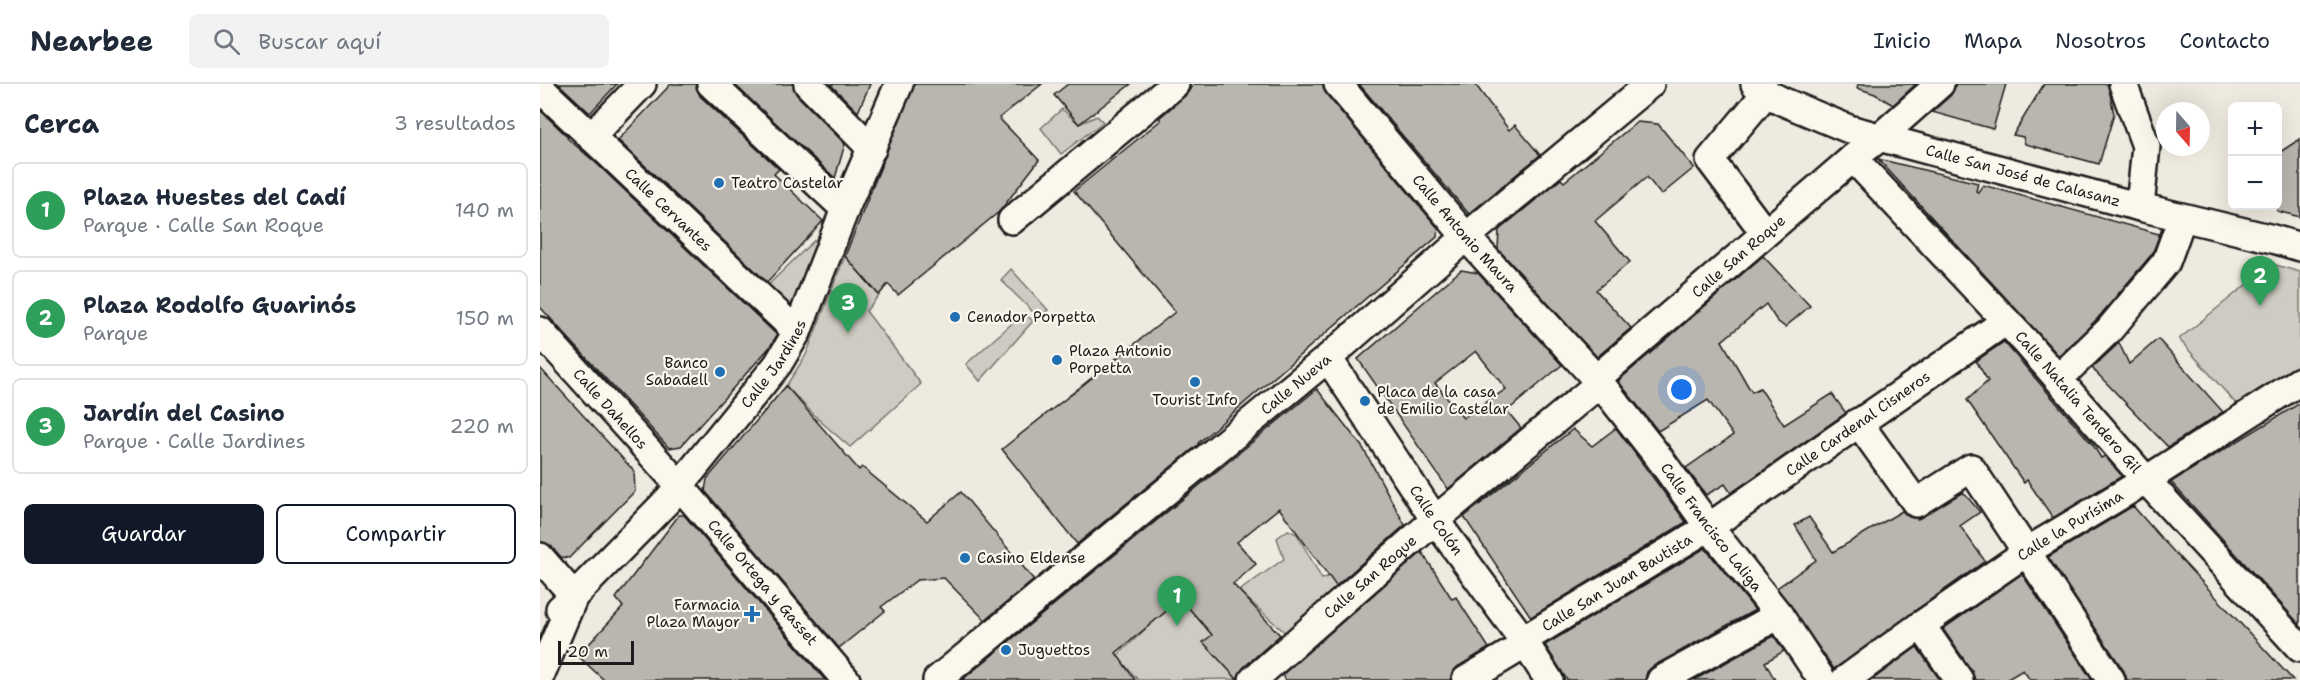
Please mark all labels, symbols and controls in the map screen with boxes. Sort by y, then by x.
search box [189,14,609,68]
text: Nearbee [30,22,153,60]
icon: search [210,25,243,58]
text: Buscar aquí [258,27,381,56]
text: Inicio [1873,27,1931,55]
text: Mapa [1964,27,2022,55]
text: Nosotros [2055,27,2146,55]
text: Contacto [2179,27,2270,55]
north arrow [2156,102,2210,156]
map controls [2228,102,2282,210]
button: + [2228,102,2282,156]
text: Cerca [24,106,99,141]
text: 3 resultados [394,110,516,136]
street label: Calle San José de Calasanz [1923,140,2123,211]
button: − [2228,156,2282,210]
street label: Calle Cervantes [621,164,716,256]
street label: Calle Antonio Maura [1408,170,1522,297]
place label: Teatro Castelar [731,173,843,193]
marker: Teatro Castelar [712,176,726,190]
text: Plaza Huestes del Cadí [83,183,346,212]
text: 1 [41,197,50,223]
text: 140 m [455,197,514,223]
street label: Calle San Roque [1687,211,1790,302]
text: Parque · Calle San Roque [83,212,324,238]
pin: 2 [2240,256,2280,306]
pin: 3 [828,284,868,333]
text: Plaza Rodolfo Guarinós [83,291,356,320]
text: 2 [39,305,53,331]
text: 150 m [456,305,514,331]
place label: Cenador Porpetta [967,307,1096,327]
marker: Cenador Porpetta [948,310,962,324]
street label: Calle Jardines [736,317,811,412]
text: Parque [83,320,148,346]
street label: Calle Natalia Tendero Gil [2011,326,2146,478]
place label: Plaza Antonio Porpetta [1069,341,1172,378]
street label: Calle Nueva [1256,349,1336,419]
place label: Banco Sabadell [646,353,708,390]
marker: Plaza Antonio Porpetta [1050,353,1064,367]
street label: Calle Dahellos [569,364,652,454]
marker: Banco Sabadell [713,365,727,379]
street label: Calle Cardenal Cisneros [1782,367,1934,481]
marker: Tourist Info [1188,375,1202,389]
your location [1667,375,1696,404]
place label: Placa de la casa de Emilio Castelar [1377,382,1509,419]
place label: Tourist Info [1152,390,1238,410]
marker: Placa de la casa de Emilio Castelar [1358,394,1372,408]
text: Jardín del Casino [83,399,285,428]
text: 3 [39,413,53,439]
text: 220 m [450,413,514,439]
text: Parque · Calle Jardines [83,428,306,454]
street label: Calle Francisco Laliga [1656,459,1767,597]
street label: Calle Colón [1405,481,1468,559]
street label: Calle la Purísima [2013,486,2127,566]
button: Guardar [24,504,264,564]
button: Compartir [276,504,516,564]
street label: Calle Ortega y Gasset [703,515,822,650]
street label: Calle San Juan Bautista [1538,529,1697,636]
street label: Calle San Roque [1319,531,1421,623]
place label: Casino Eldense [977,548,1086,568]
marker: Casino Eldense [958,551,972,565]
pin: 1 [1158,576,1196,626]
place label: Farmacia Plaza Mayor [647,595,741,632]
marker: Farmacia Plaza Mayor [745,607,759,621]
scale bar [558,638,634,666]
place label: Juguettos [1018,640,1090,660]
text: 20 m [567,641,608,662]
marker: Juguettos [999,643,1013,657]

